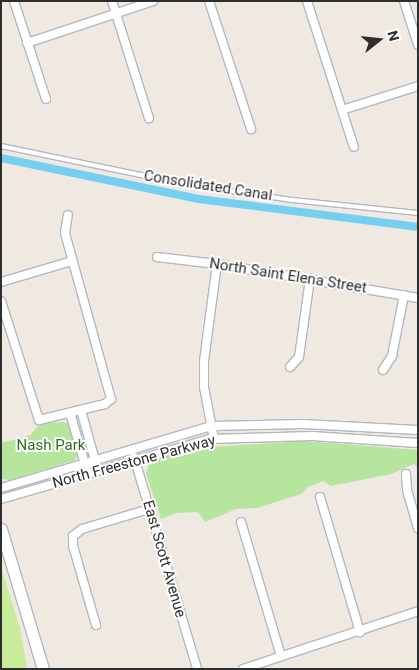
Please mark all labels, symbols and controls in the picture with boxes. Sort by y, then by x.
north arrow [354,15,404,65]
text: N [384,29,402,43]
street label: Consolidated Canal [142,167,274,205]
street label: North Saint Elena Street [208,255,368,297]
street label: North Freestone Parkway [50,432,218,492]
park label: Nash Park [17,437,85,455]
street label: East Scott Avenue [139,498,189,620]

